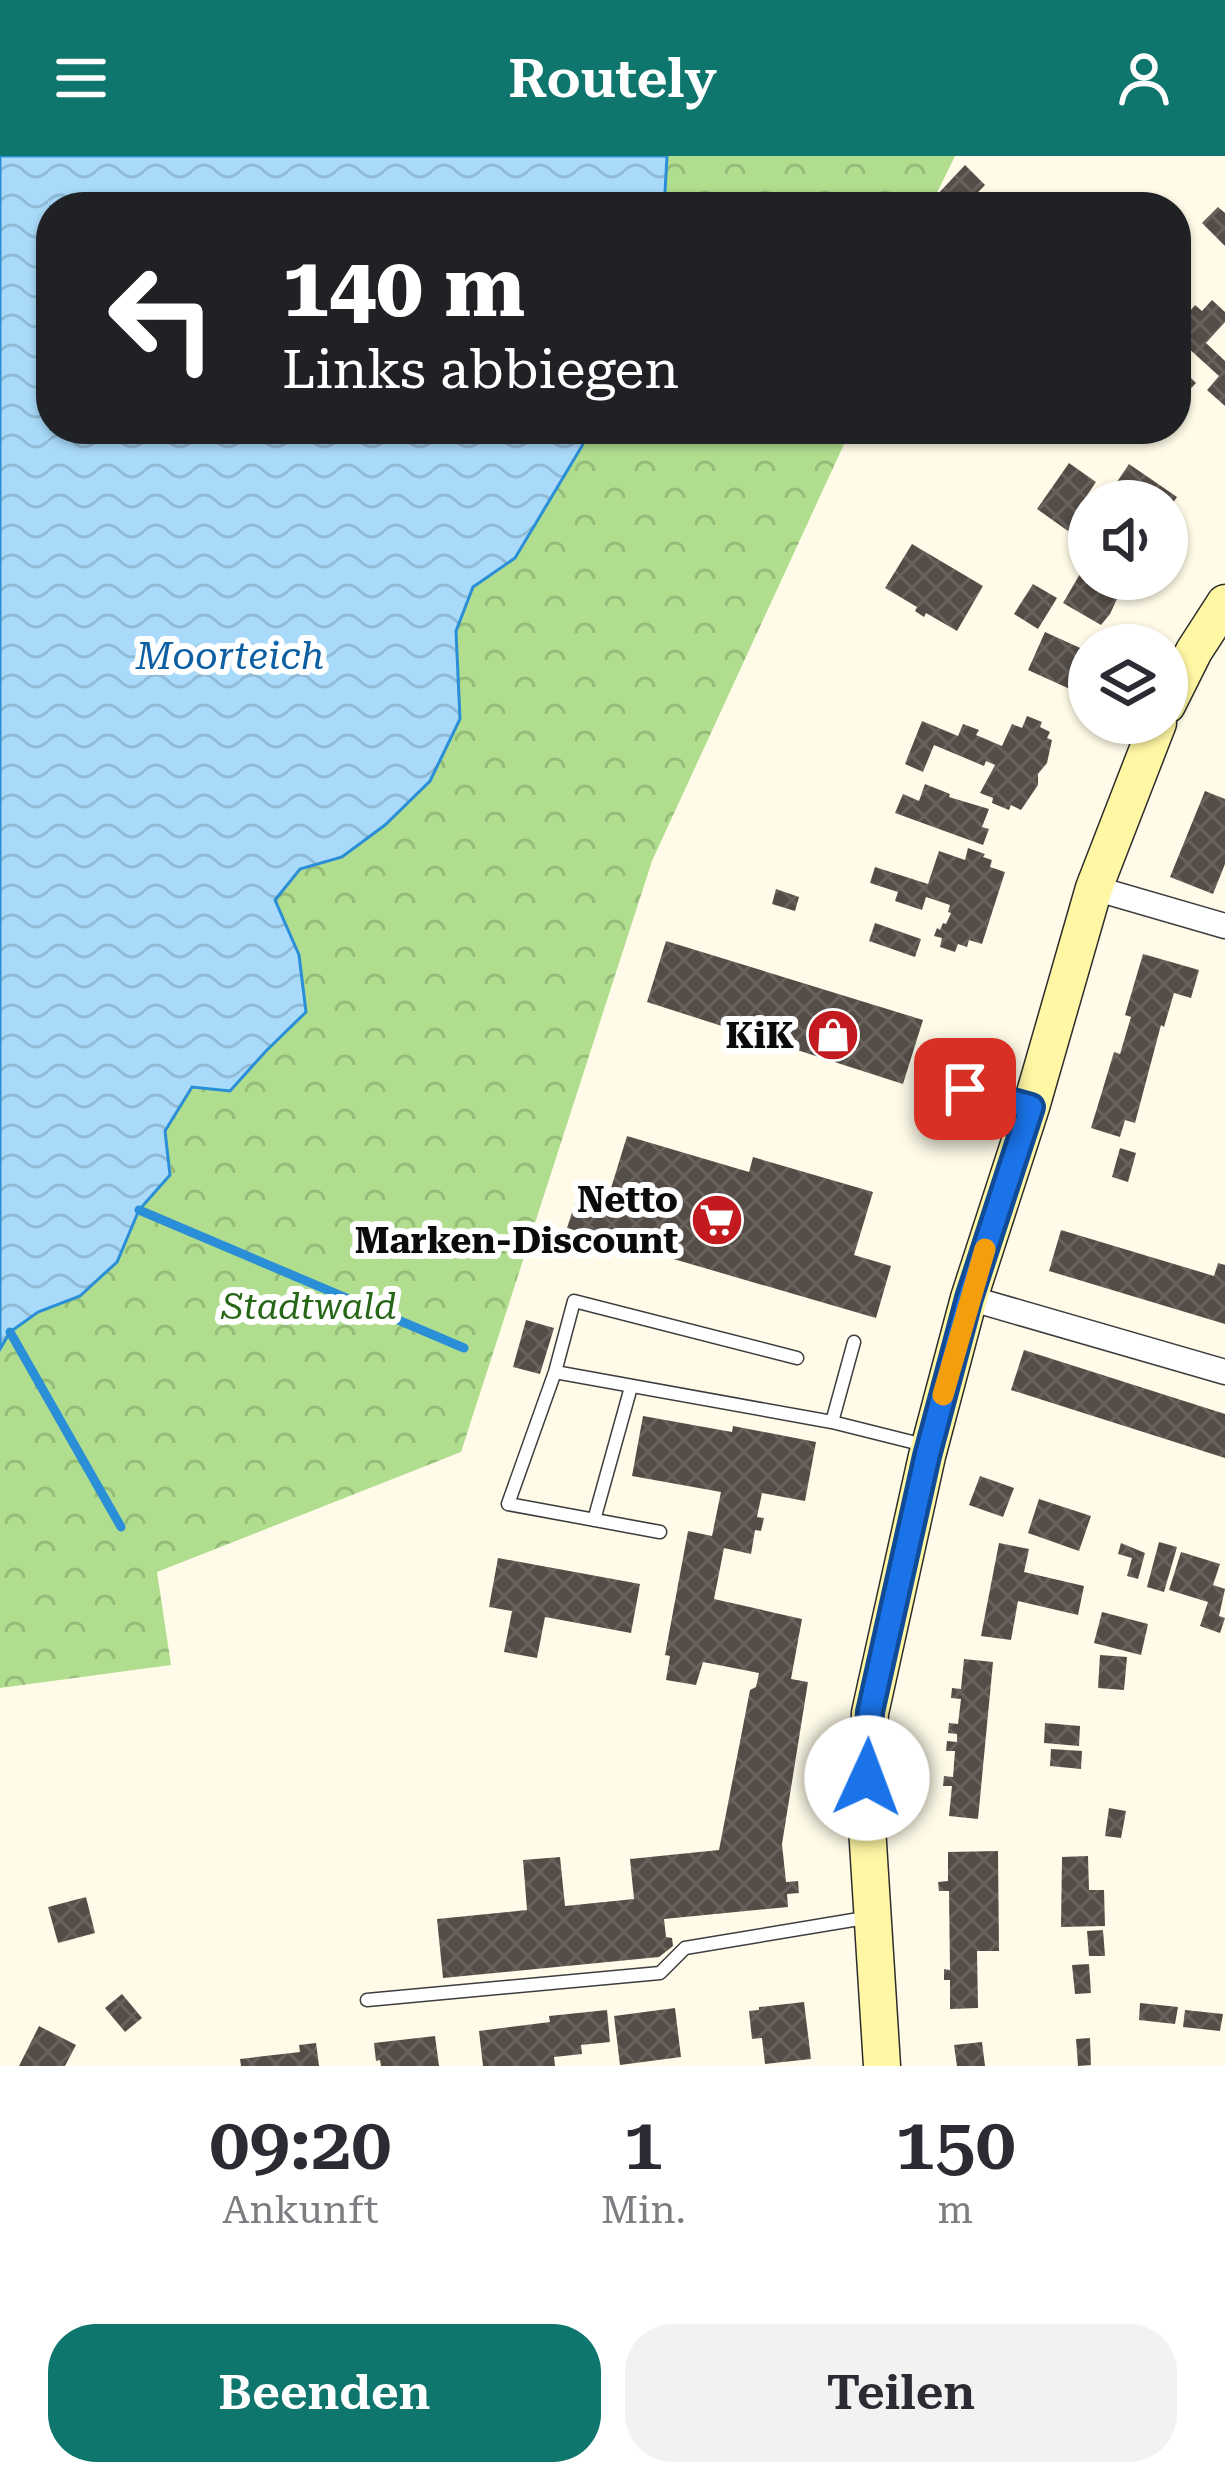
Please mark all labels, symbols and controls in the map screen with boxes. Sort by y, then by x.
icon: menu [48,45,114,111]
icon: person [1111,45,1177,111]
text: Routely [508,47,717,110]
text: 140 m [282,238,525,336]
icon: left [84,240,240,396]
text: Links abbiegen [282,338,679,401]
map controls [1068,480,1188,744]
button: sound [1068,480,1188,600]
button: layers [1068,624,1188,744]
water label: Moorteich [135,633,324,679]
shop icon: KiK [805,1007,861,1063]
place label: KiK [725,1015,794,1057]
pin [914,1038,1016,1140]
icon: arrive [932,1056,998,1122]
place label: Netto Marken-Discount [355,1179,678,1262]
supermarket icon: Netto Marken-Discount [689,1192,745,1248]
park label: Stadtwald [221,1286,396,1328]
position arrow [804,1715,930,1841]
text: 09:20 [209,2102,392,2187]
text: 1 [623,2102,663,2187]
text: 150 [895,2102,1016,2187]
text: Ankunft [222,2187,379,2233]
text: Min. [601,2187,686,2233]
text: m [938,2187,973,2233]
button: Beenden [48,2324,601,2462]
button: Teilen [625,2324,1177,2462]

